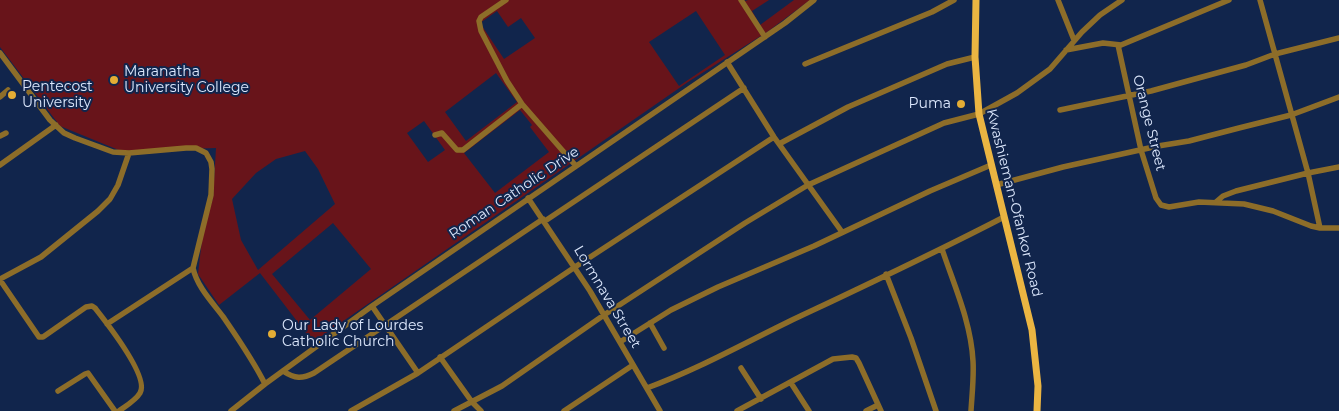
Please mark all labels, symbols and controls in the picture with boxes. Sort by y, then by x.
place label: Maranatha University College [124,64,249,96]
street label: Orange Street [1129,73,1169,173]
marker: Maranatha University College [108,74,120,86]
place label: Pentecost University [22,79,93,111]
marker: Pentecost University [6,89,18,101]
place label: Puma [908,96,951,112]
marker: Puma [955,98,967,110]
street label: Kwashieman-Ofankor Road [982,107,1046,299]
street label: Roman Catholic Drive [446,143,582,243]
street label: Lormnava Street [570,243,644,351]
place label: Our Lady of Lourdes Catholic Church [282,318,423,351]
marker: Our Lady of Lourdes Catholic Church [266,328,278,340]

